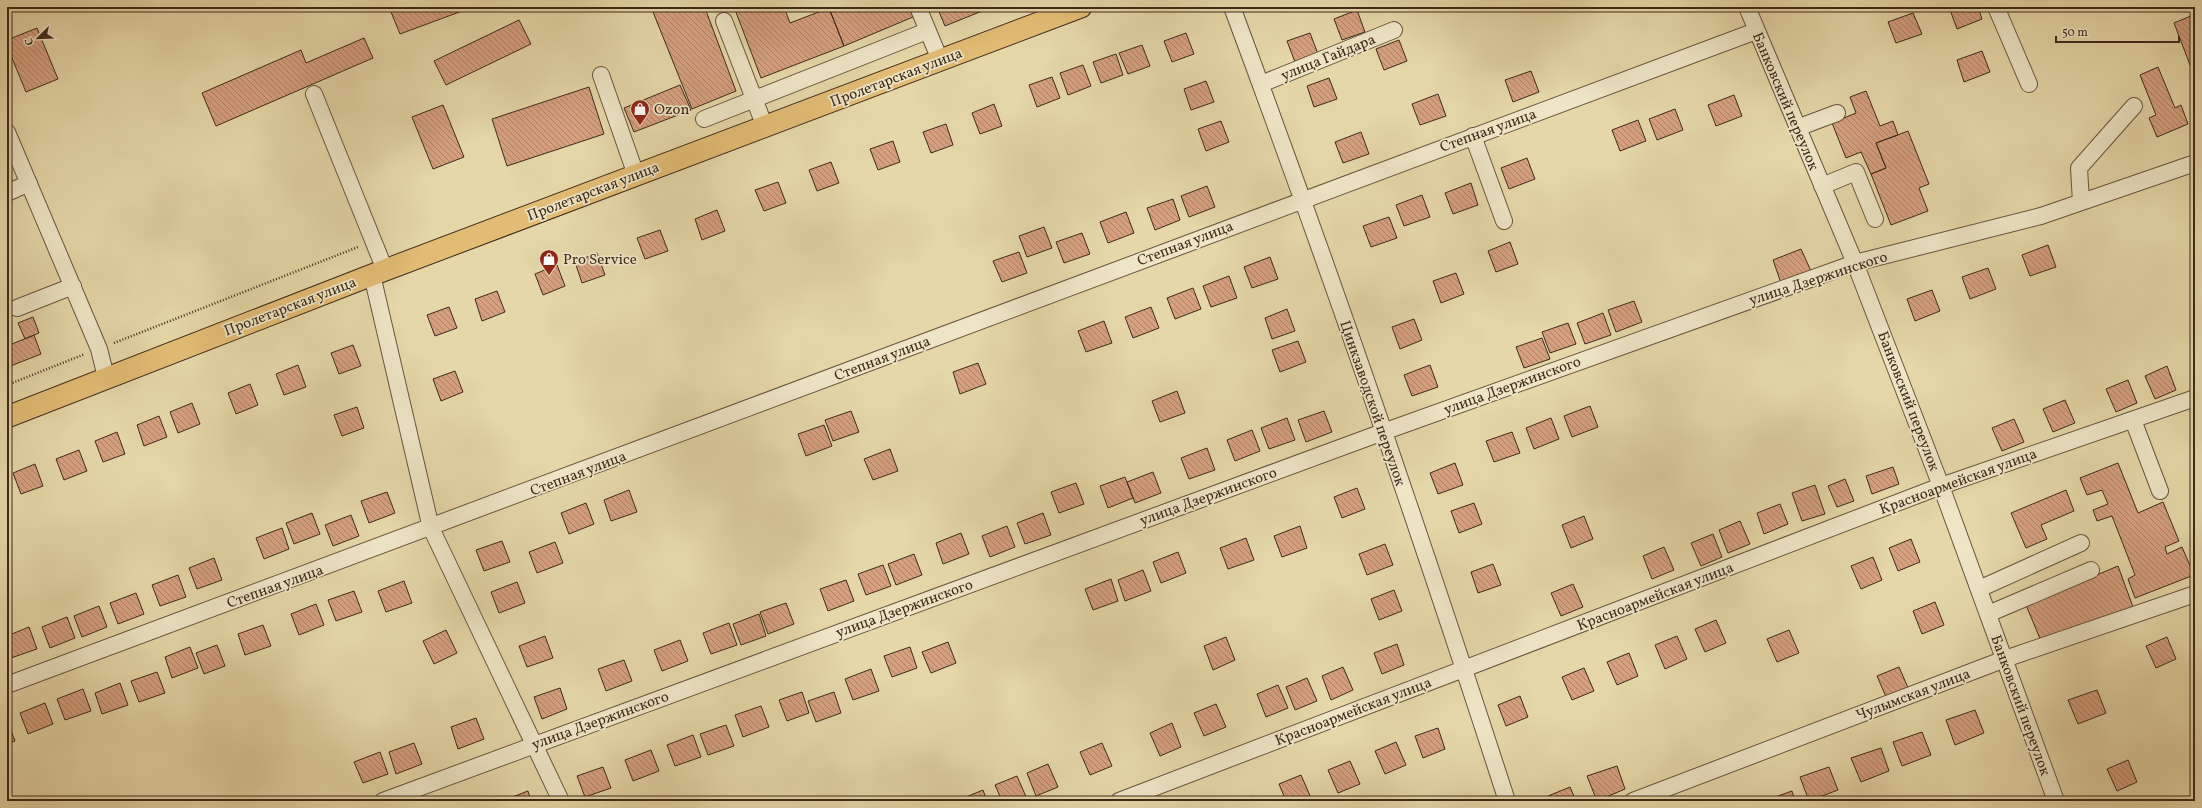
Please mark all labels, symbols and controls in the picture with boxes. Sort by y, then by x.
north arrow [18,18,58,58]
scale bar [2056,18,2179,44]
text: 50 m [2062,25,2088,41]
street label: Банковский переулок [1746,29,1823,174]
street label: улица Гайдара [1278,30,1379,87]
text: С [22,35,38,48]
street label: Пролетарская улица [827,43,966,113]
shop icon: Ozon [629,98,651,126]
place label: Ozon [654,100,689,121]
street label: Степная улица [1437,104,1540,159]
street label: Пролетарская улица [524,157,663,227]
street label: Степная улица [1134,216,1237,272]
street label: улица Дзержинского [1746,247,1890,312]
shop icon: Pro Service [538,248,560,276]
place label: Pro Service [563,250,637,271]
street label: Пролетарская улица [221,272,360,342]
street label: Цинкзаводской переулок [1333,318,1410,489]
street label: Банковский переулок [1871,329,1944,475]
street label: Степная улица [831,331,934,387]
street label: улица Дзержинского [1441,352,1584,421]
street label: Красноармейская улица [1877,444,2040,521]
street label: Степная улица [527,446,630,502]
street label: улица Дзержинского [1137,463,1280,532]
street label: Красноармейская улица [1574,558,1737,637]
street label: Степная улица [224,560,327,615]
street label: улица Дзержинского [833,575,976,644]
street label: Банковский переулок [1984,632,2055,779]
street label: Чулымская улица [1853,664,1974,727]
street label: Красноармейская улица [1272,673,1435,752]
street label: улица Дзержинского [529,687,672,756]

